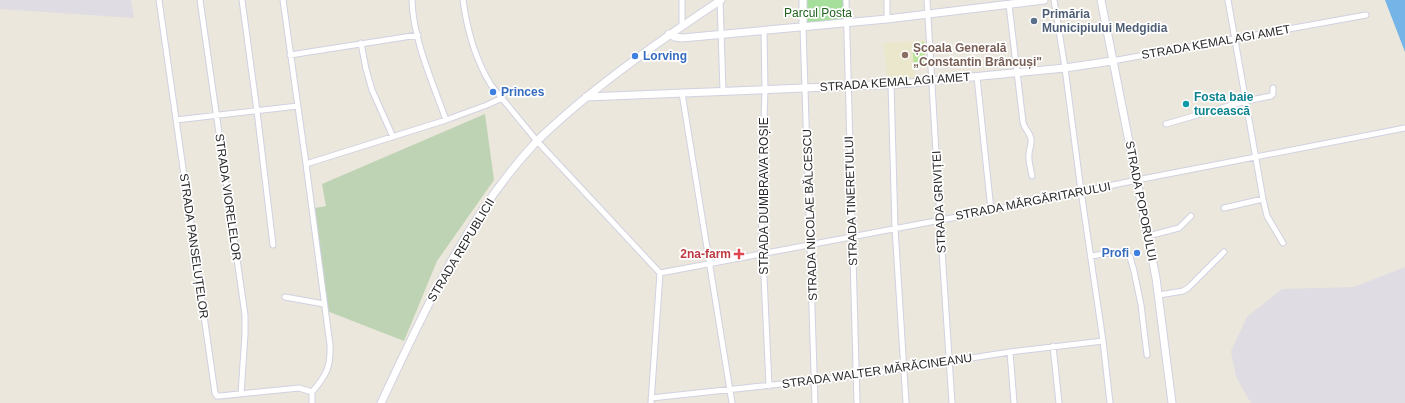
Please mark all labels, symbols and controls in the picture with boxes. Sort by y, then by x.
park label: Parcul Posta [784,6,852,20]
place label: Primăria Municipiului Medgidia [1042,7,1168,35]
marker: Primăria Municipiului Medgidia [1029,16,1039,26]
street label: STRADA KEMAL AGI AMET [1140,22,1292,62]
place label: Școala Generală „Constantin Brâncuși" [913,41,1042,69]
place label: Lorving [643,49,687,63]
marker: Școala Generală „Constantin Brâncuși" [900,50,910,60]
marker: Lorving [630,51,640,61]
street label: STRADA KEMAL AGI AMET [819,70,971,94]
place label: Princes [501,85,545,99]
marker: Princes [488,87,498,97]
place label: Fosta baie turcească [1194,90,1254,118]
marker: Fosta baie turcească [1181,99,1191,109]
street label: STRADA DUMBRAVA ROȘIE [757,117,771,275]
street label: STRADA NICOLAE BĂLCESCU [799,129,820,301]
street label: STRADA VIORELELOR [212,133,244,262]
street label: STRADA TINERETULUI [842,136,860,266]
street label: STRADA POPORULUI [1122,140,1160,262]
street label: STRADA GRIVIȚEI [929,150,949,254]
street label: STRADA PANSELUȚELOR [177,172,211,320]
street label: STRADA MĂRGĂRITARULUI [954,178,1112,223]
street label: STRADA REPUBLICII [425,196,497,304]
place label: Profi [1102,246,1129,260]
place label: 2na-farm [680,247,731,261]
marker: Profi [1132,248,1142,258]
marker: 2na-farm [734,249,744,259]
street label: STRADA WALTER MĂRĂCINEANU [781,350,973,391]

